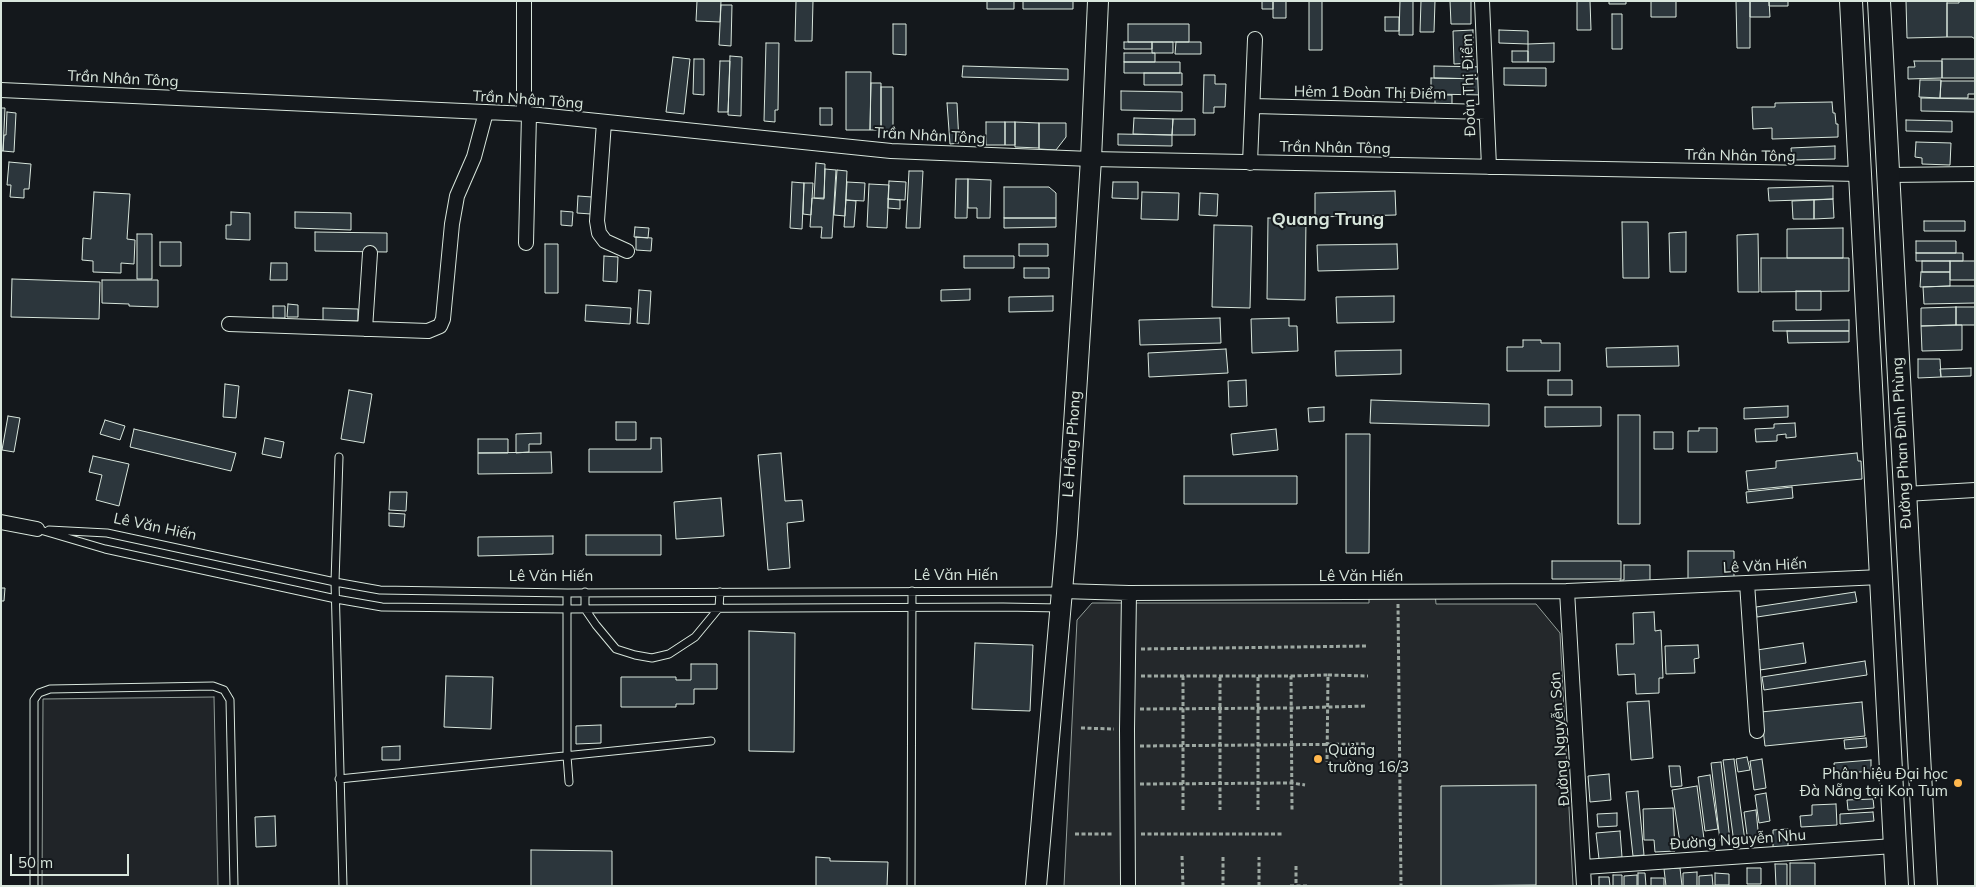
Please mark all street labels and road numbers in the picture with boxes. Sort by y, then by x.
street label: Đoàn Thị Điểm [1458,33,1480,137]
street label: Trần Nhân Tông [67,67,179,91]
street label: Hẻm 1 Đoàn Thị Điểm [1294,83,1446,103]
street label: Trần Nhân Tông [472,87,584,113]
street label: Trần Nhân Tông [874,124,986,148]
street label: Trần Nhân Tông [1279,138,1391,158]
street label: Trần Nhân Tông [1684,146,1796,166]
street label: Đường Phan Đình Phùng [1889,357,1915,529]
street label: Lê Hồng Phong [1059,390,1085,498]
street label: Lê Văn Hiến [112,509,198,545]
street label: Lê Văn Hiến [1722,555,1808,577]
street label: Lê Văn Hiến [914,566,998,584]
street label: Lê Văn Hiến [509,567,593,585]
street label: Lê Văn Hiến [1319,567,1403,585]
street label: Đường Nguyễn Sơn [1546,671,1574,807]
street label: Đường Nguyễn Nhu [1669,826,1807,854]

